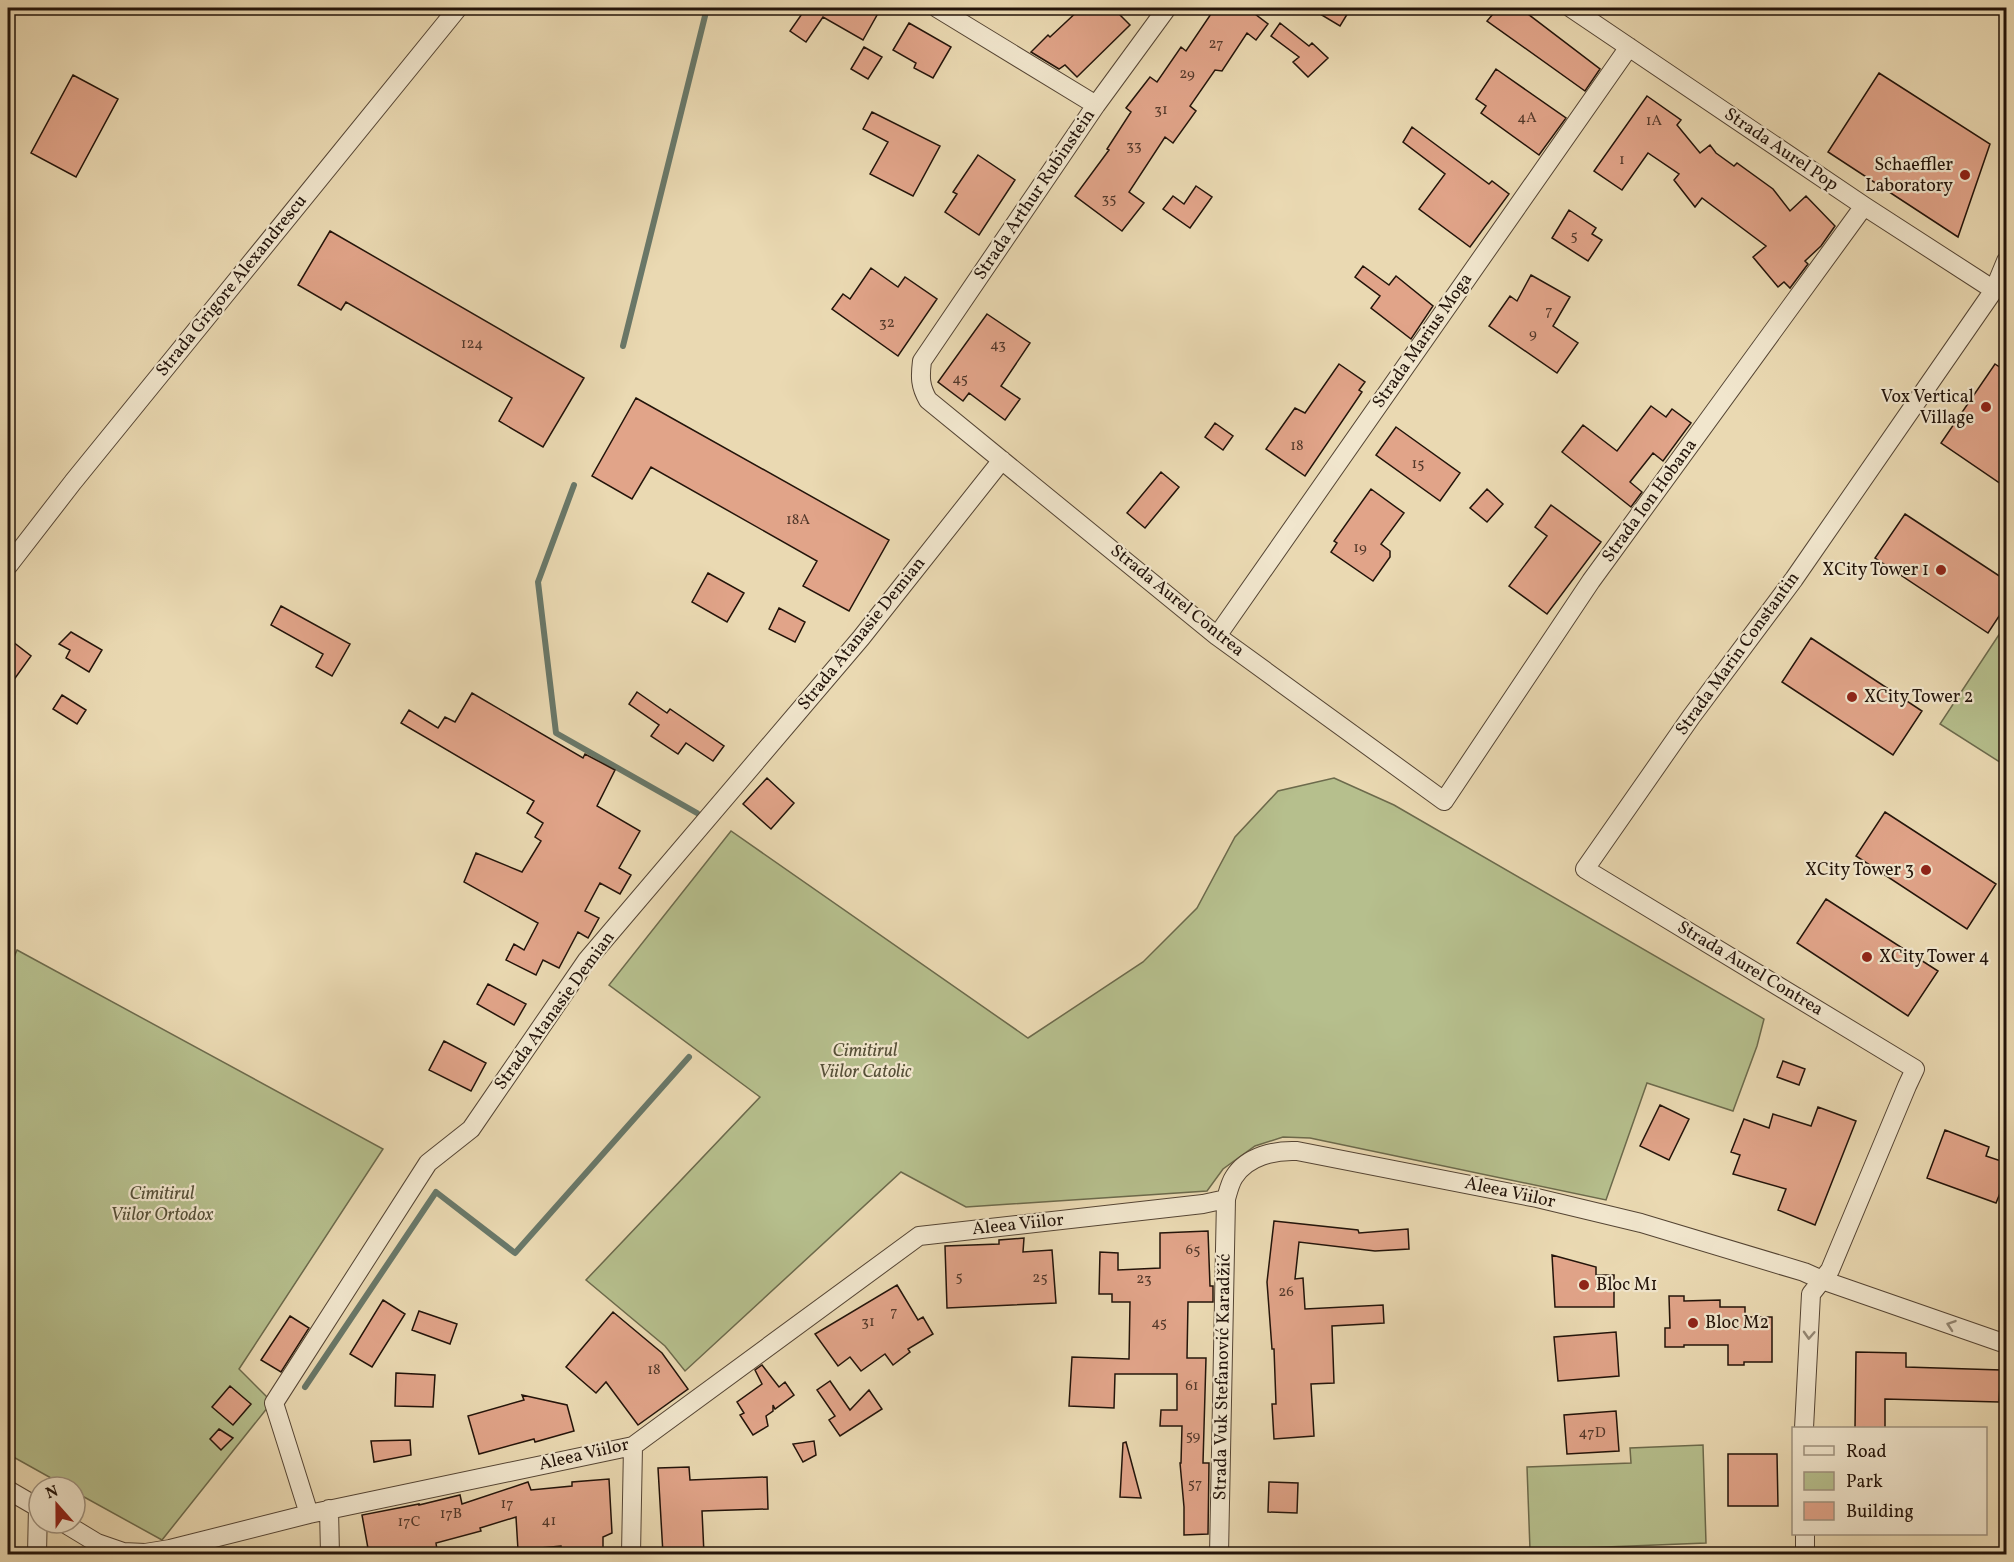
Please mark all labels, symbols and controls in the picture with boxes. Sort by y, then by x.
house number: 27 [1209,34,1223,55]
house number: 29 [1179,64,1195,85]
house number: 31 [1154,100,1168,121]
street label: Strada Aurel Pop [1719,102,1843,198]
street label: Strada Arthur Rubinstein [968,104,1102,285]
house number: 4A [1517,108,1537,129]
house number: 1A [1646,111,1663,132]
house number: 33 [1126,136,1142,157]
house number: 1 [1619,150,1625,171]
place label: Schaeffler Laboratory [1865,153,1953,199]
marker: Schaeffler Laboratory [1958,168,1972,182]
house number: 35 [1102,189,1116,210]
street label: Strada Grigore Alexandrescu [151,190,313,382]
house number: 5 [1570,226,1578,247]
street label: Strada Marius Moga [1367,268,1479,414]
house number: 7 [1545,301,1553,322]
house number: 32 [879,313,895,334]
house number: 9 [1529,324,1537,345]
house number: 124 [461,334,483,355]
house number: 43 [990,335,1006,356]
house number: 45 [952,369,968,390]
place label: Vox Vertical Village [1881,385,1974,431]
marker: Vox Vertical Village [1979,400,1993,414]
street label: Strada Ion Hobana [1597,434,1703,568]
house number: 18 [1290,436,1304,457]
house number: 15 [1411,454,1425,475]
house number: 18A [786,510,810,531]
house number: 19 [1353,538,1367,559]
street label: Strada Aurel Contrea [1104,539,1250,663]
street label: Strada Atanasie Demian [792,552,932,716]
place label: XCity Tower 1 [1822,558,1929,583]
marker: XCity Tower 1 [1934,563,1948,577]
street label: Strada Marin Constantin [1670,567,1806,741]
place label: XCity Tower 2 [1864,685,1974,710]
marker: XCity Tower 2 [1845,690,1859,704]
place label: XCity Tower 3 [1805,858,1914,883]
marker: XCity Tower 3 [1919,863,1933,877]
street label: Strada Aurel Contrea [1672,915,1828,1023]
street label: Strada Atanasie Demian [489,926,621,1096]
place label: XCity Tower 4 [1879,945,1990,970]
marker: XCity Tower 4 [1860,950,1874,964]
park label: Cimitirul Viilor Catolic [818,1039,912,1085]
street label: Aleea Viilor [1462,1171,1558,1215]
park label: Cimitirul Viilor Ortodox [110,1182,214,1228]
street label: Aleea Viilor [971,1208,1065,1242]
house number: 65 [1186,1240,1200,1261]
street label: Strada Vuk Stefanović Karadžić [1208,1253,1238,1501]
house number: 5 [955,1267,963,1288]
house number: 25 [1032,1268,1048,1289]
house number: 23 [1136,1269,1152,1290]
place label: Bloc M1 [1596,1273,1658,1298]
marker: Bloc M1 [1577,1278,1591,1292]
house number: 26 [1278,1282,1294,1303]
house number: 7 [890,1302,898,1323]
place label: Bloc M2 [1705,1311,1769,1336]
house number: 31 [861,1312,875,1333]
house number: 45 [1151,1313,1167,1334]
marker: Bloc M2 [1686,1316,1700,1330]
one-way arrow [1946,1319,1957,1332]
one-way arrow [1802,1330,1815,1339]
house number: 18 [647,1360,661,1381]
house number: 61 [1185,1376,1199,1397]
house number: 47D [1578,1423,1606,1444]
house number: 59 [1186,1426,1201,1447]
legend [1792,1427,1987,1535]
street label: Aleea Viilor [536,1432,632,1478]
text: Road [1846,1440,1887,1465]
text: Park [1846,1470,1883,1495]
house number: 57 [1188,1474,1202,1495]
north arrow [27,1475,87,1535]
text: N [43,1480,62,1505]
house number: 17 [500,1494,514,1515]
text: Building [1846,1500,1914,1525]
house number: 17B [440,1504,462,1525]
house number: 41 [542,1511,556,1532]
house number: 17C [398,1512,421,1533]

